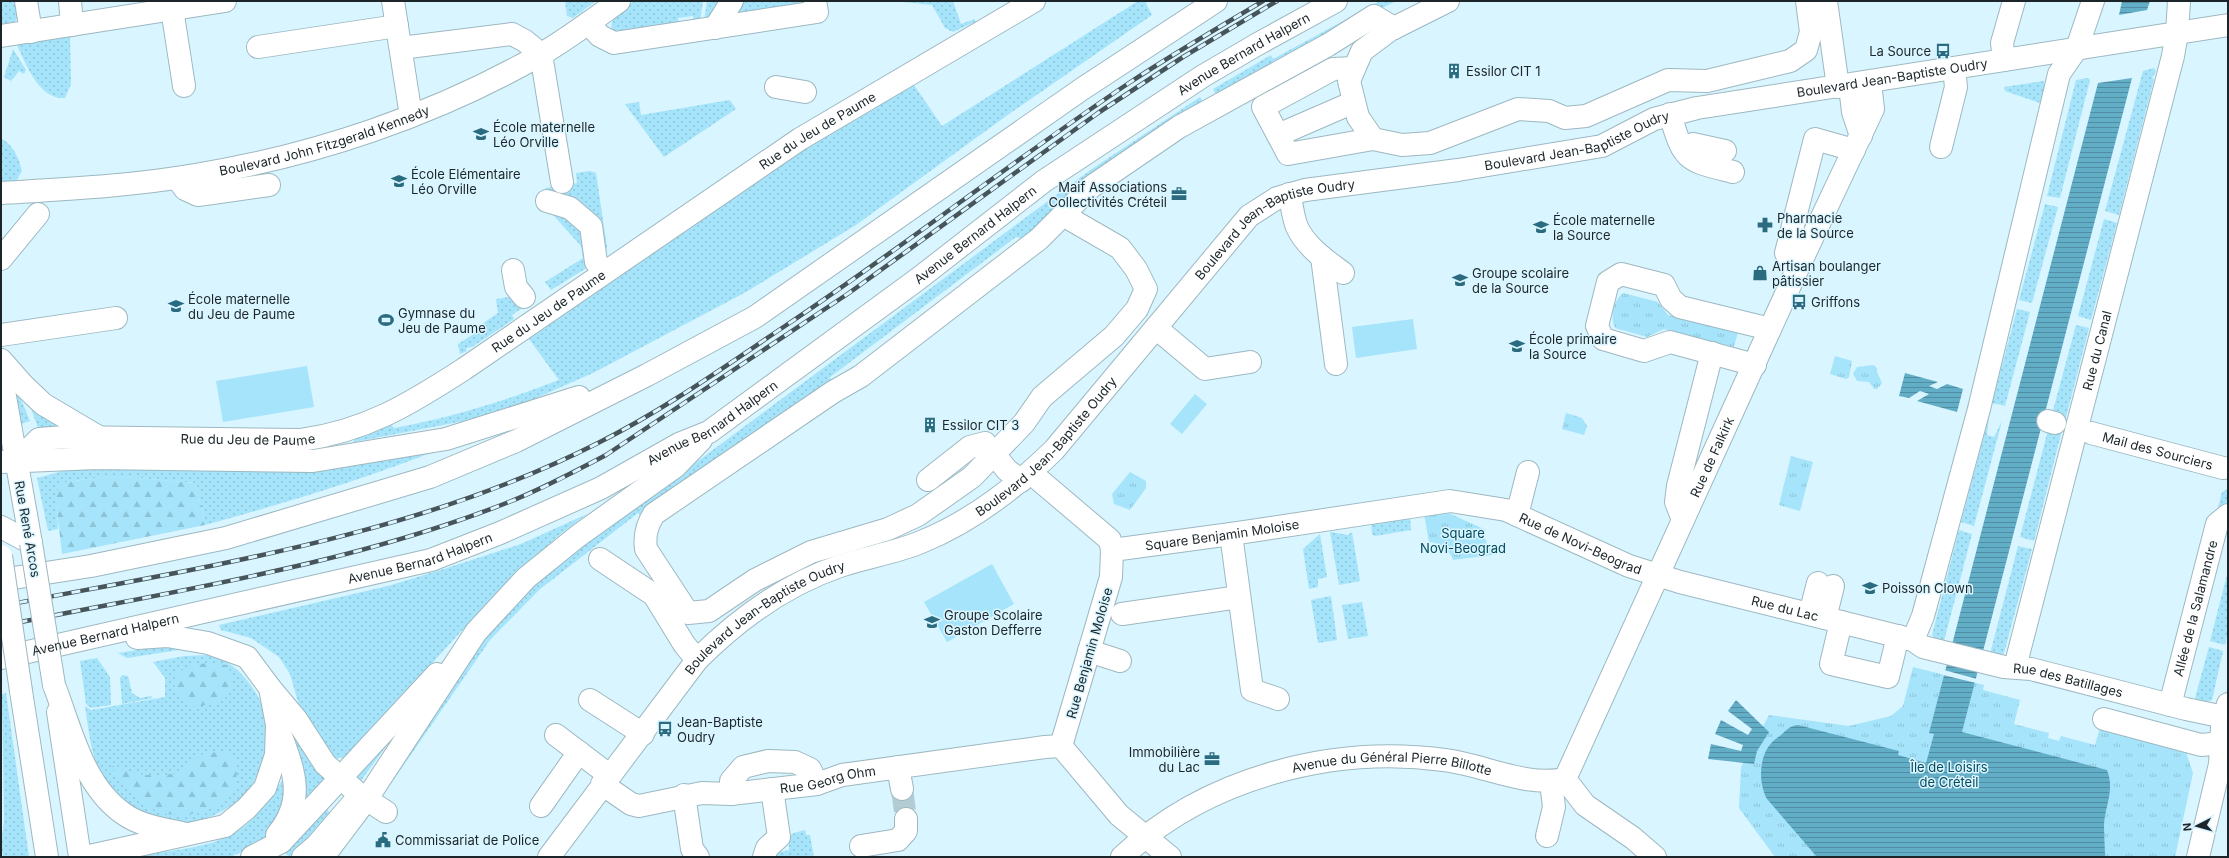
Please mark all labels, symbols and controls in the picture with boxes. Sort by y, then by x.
street label: Avenue Bernard Halpern [1174,9,1312,99]
bus stop icon: La Source [1934,42,1952,60]
place label: La Source [1869,43,1931,59]
street label: Boulevard Jean-Baptiste Oudry [1795,55,1989,100]
building icon: Essilor CIT 1 [1445,62,1463,80]
place label: Essilor CIT 1 [1466,63,1541,79]
street label: Rue du Jeu de Paume [756,88,878,173]
street label: Boulevard John Fitzgerald Kennedy [218,102,432,179]
street label: Boulevard Jean-Baptiste Oudry [1483,107,1671,173]
place label: École maternelle Léo Orville [493,119,595,150]
school or university icon: École maternelle Léo Orville [472,125,490,143]
place label: École Elémentaire Léo Orville [411,166,521,197]
school or university icon: École Elémentaire Léo Orville [390,172,408,190]
street label: Boulevard Jean-Baptiste Oudry [1191,176,1356,283]
place label: Maif Associations Collectivités Créteil [1049,179,1167,210]
street label: Avenue Bernard Halpern [911,182,1039,287]
office icon: Maif Associations Collectivités Créteil [1170,185,1188,203]
place label: Pharmacie de la Source [1777,210,1854,241]
place label: École maternelle la Source [1553,212,1655,243]
pharmacy icon: Pharmacie de la Source [1756,216,1774,234]
school or university icon: École maternelle la Source [1532,218,1550,236]
place label: Artisan boulanger pâtissier [1772,258,1881,289]
shop icon: Artisan boulanger pâtissier [1751,264,1769,282]
place label: Groupe scolaire de la Source [1472,265,1569,296]
street label: Rue du Jeu de Paume [488,267,608,356]
school or university icon: Groupe scolaire de la Source [1451,271,1469,289]
place label: École maternelle du Jeu de Paume [188,291,295,322]
bus stop icon: Griffons [1790,293,1808,311]
place label: Griffons [1811,294,1860,310]
school or university icon: École maternelle du Jeu de Paume [167,297,185,315]
place label: Gymnase du Jeu de Paume [398,305,486,336]
street label: Rue du Canal [2079,309,2115,392]
sports icon: Gymnase du Jeu de Paume [377,311,395,329]
place label: École primaire la Source [1529,331,1617,362]
school or university icon: École primaire la Source [1508,337,1526,355]
street label: Boulevard Jean-Baptiste Oudry [972,373,1120,520]
street label: Avenue Bernard Halpern [644,377,780,468]
street label: Rue de Falkirk [1687,414,1737,500]
building icon: Essilor CIT 3 [921,416,939,434]
place label: Essilor CIT 3 [942,417,1019,433]
street label: Mail des Sourciers [2101,428,2215,473]
street label: Rue du Jeu de Paume [180,430,316,449]
street label: Rue René Arcos [12,480,44,579]
street label: Rue de Novi-Beograd [1517,509,1644,577]
street label: Square Benjamin Moloise [1144,516,1300,554]
park label: Square Novi-Beograd [1420,525,1506,556]
street label: Avenue Bernard Halpern [346,529,495,587]
street label: Allée de la Salamandre [2170,538,2221,678]
street label: Boulevard Jean-Baptiste Oudry [681,557,847,678]
school or university icon: Poisson Clown [1861,579,1879,597]
place label: Poisson Clown [1882,580,1973,596]
street label: Rue Benjamin Moloise [1063,586,1115,720]
street label: Rue du Lac [1750,592,1820,624]
place label: Groupe Scolaire Gaston Defferre [944,607,1042,638]
street label: Avenue Bernard Halpern [30,610,180,659]
school or university icon: Groupe Scolaire Gaston Defferre [923,613,941,631]
street label: Rue des Batillages [2012,660,2125,700]
place label: Jean-Baptiste Oudry [677,714,763,745]
bus stop icon: Jean-Baptiste Oudry [656,720,674,738]
place label: Immobilière du Lac [1129,744,1200,775]
street label: Avenue du Général Pierre Billotte [1290,748,1494,779]
office icon: Immobilière du Lac [1203,750,1221,768]
park label: Île de Loisirs de Créteil [1909,759,1988,790]
street label: Rue Georg Ohm [779,762,877,796]
north arrow [2177,806,2217,846]
text: N [2180,822,2194,832]
public building icon: Commissariat de Police [374,831,392,849]
place label: Commissariat de Police [395,832,539,848]

